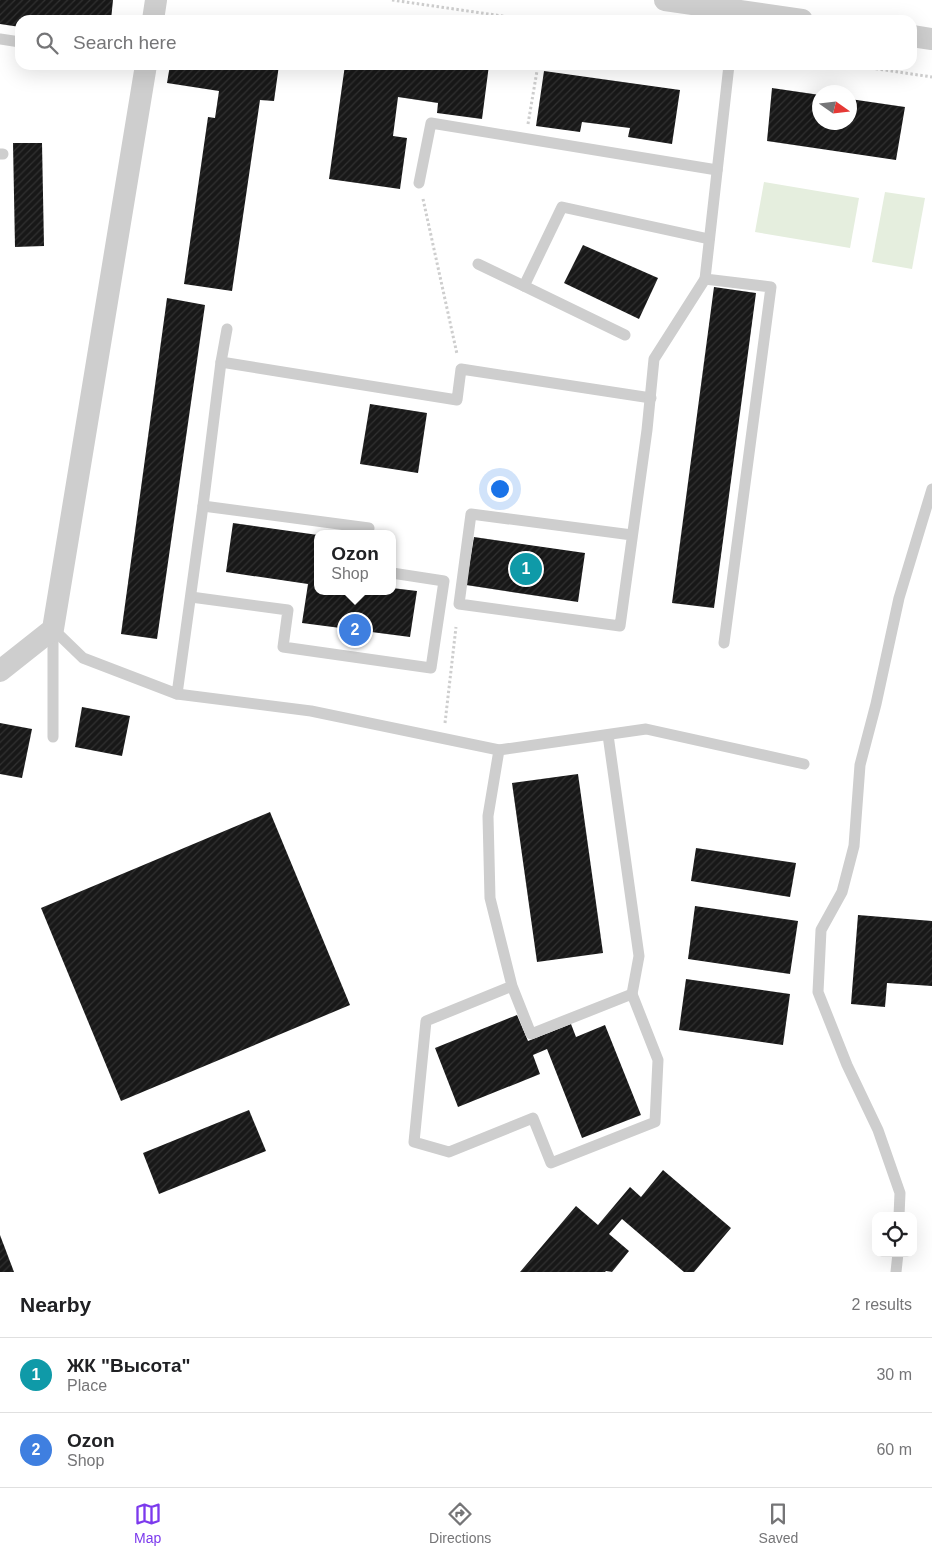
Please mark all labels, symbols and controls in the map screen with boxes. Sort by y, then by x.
search box [15,15,917,70]
icon: search [33,29,61,57]
text: Search here [73,32,177,53]
north arrow [812,85,857,130]
your location [487,476,513,502]
popup [314,530,396,595]
text: Ozon [331,543,379,564]
pin: 1 [510,550,542,588]
text: Shop [331,565,369,582]
pin: 2 [339,611,371,649]
map controls [872,1212,917,1257]
button: locate [872,1212,917,1257]
text: Nearby [20,1293,91,1316]
text: 2 results [852,1296,912,1313]
text: ЖК "Высота" [67,1355,191,1376]
text: 1 [32,1366,40,1383]
text: 30 m [876,1366,912,1383]
text: Place [67,1377,107,1394]
text: Ozon [67,1430,115,1451]
text: 2 [32,1441,40,1458]
text: 60 m [876,1441,912,1458]
text: Shop [67,1452,104,1469]
tab: Map [134,1500,162,1546]
tab: Directions [429,1500,491,1546]
tab: Saved [759,1500,798,1546]

